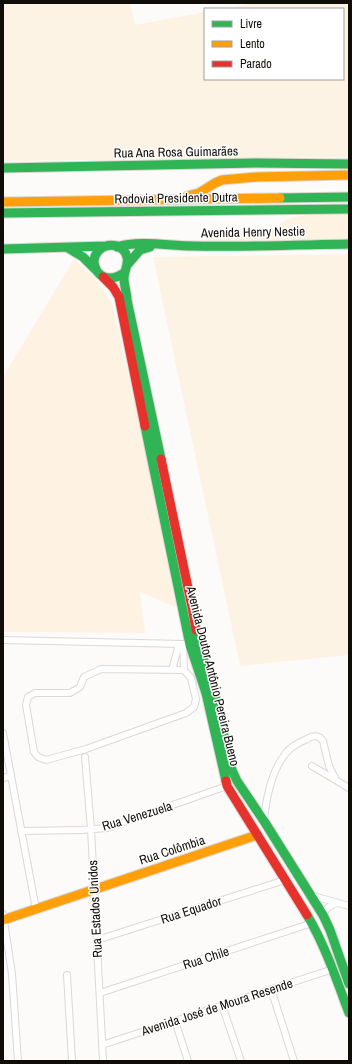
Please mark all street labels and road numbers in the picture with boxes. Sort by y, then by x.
street label: Rua Ana Rosa Guimarães [114,142,238,162]
street label: Rodovia Presidente Dutra [114,188,238,208]
street label: Avenida Henry Nestie [200,223,305,241]
street label: Avenida Doutor Antônio Pereira Bueno [182,583,244,768]
street label: Rua Venezuela [100,797,174,835]
street label: Rua Colômbia [137,831,207,869]
street label: Rua Estados Unidos [84,860,106,958]
street label: Rua Equador [158,892,224,928]
street label: Rua Chile [181,943,231,973]
street label: Avenida José de Moura Resende [138,974,295,1040]

